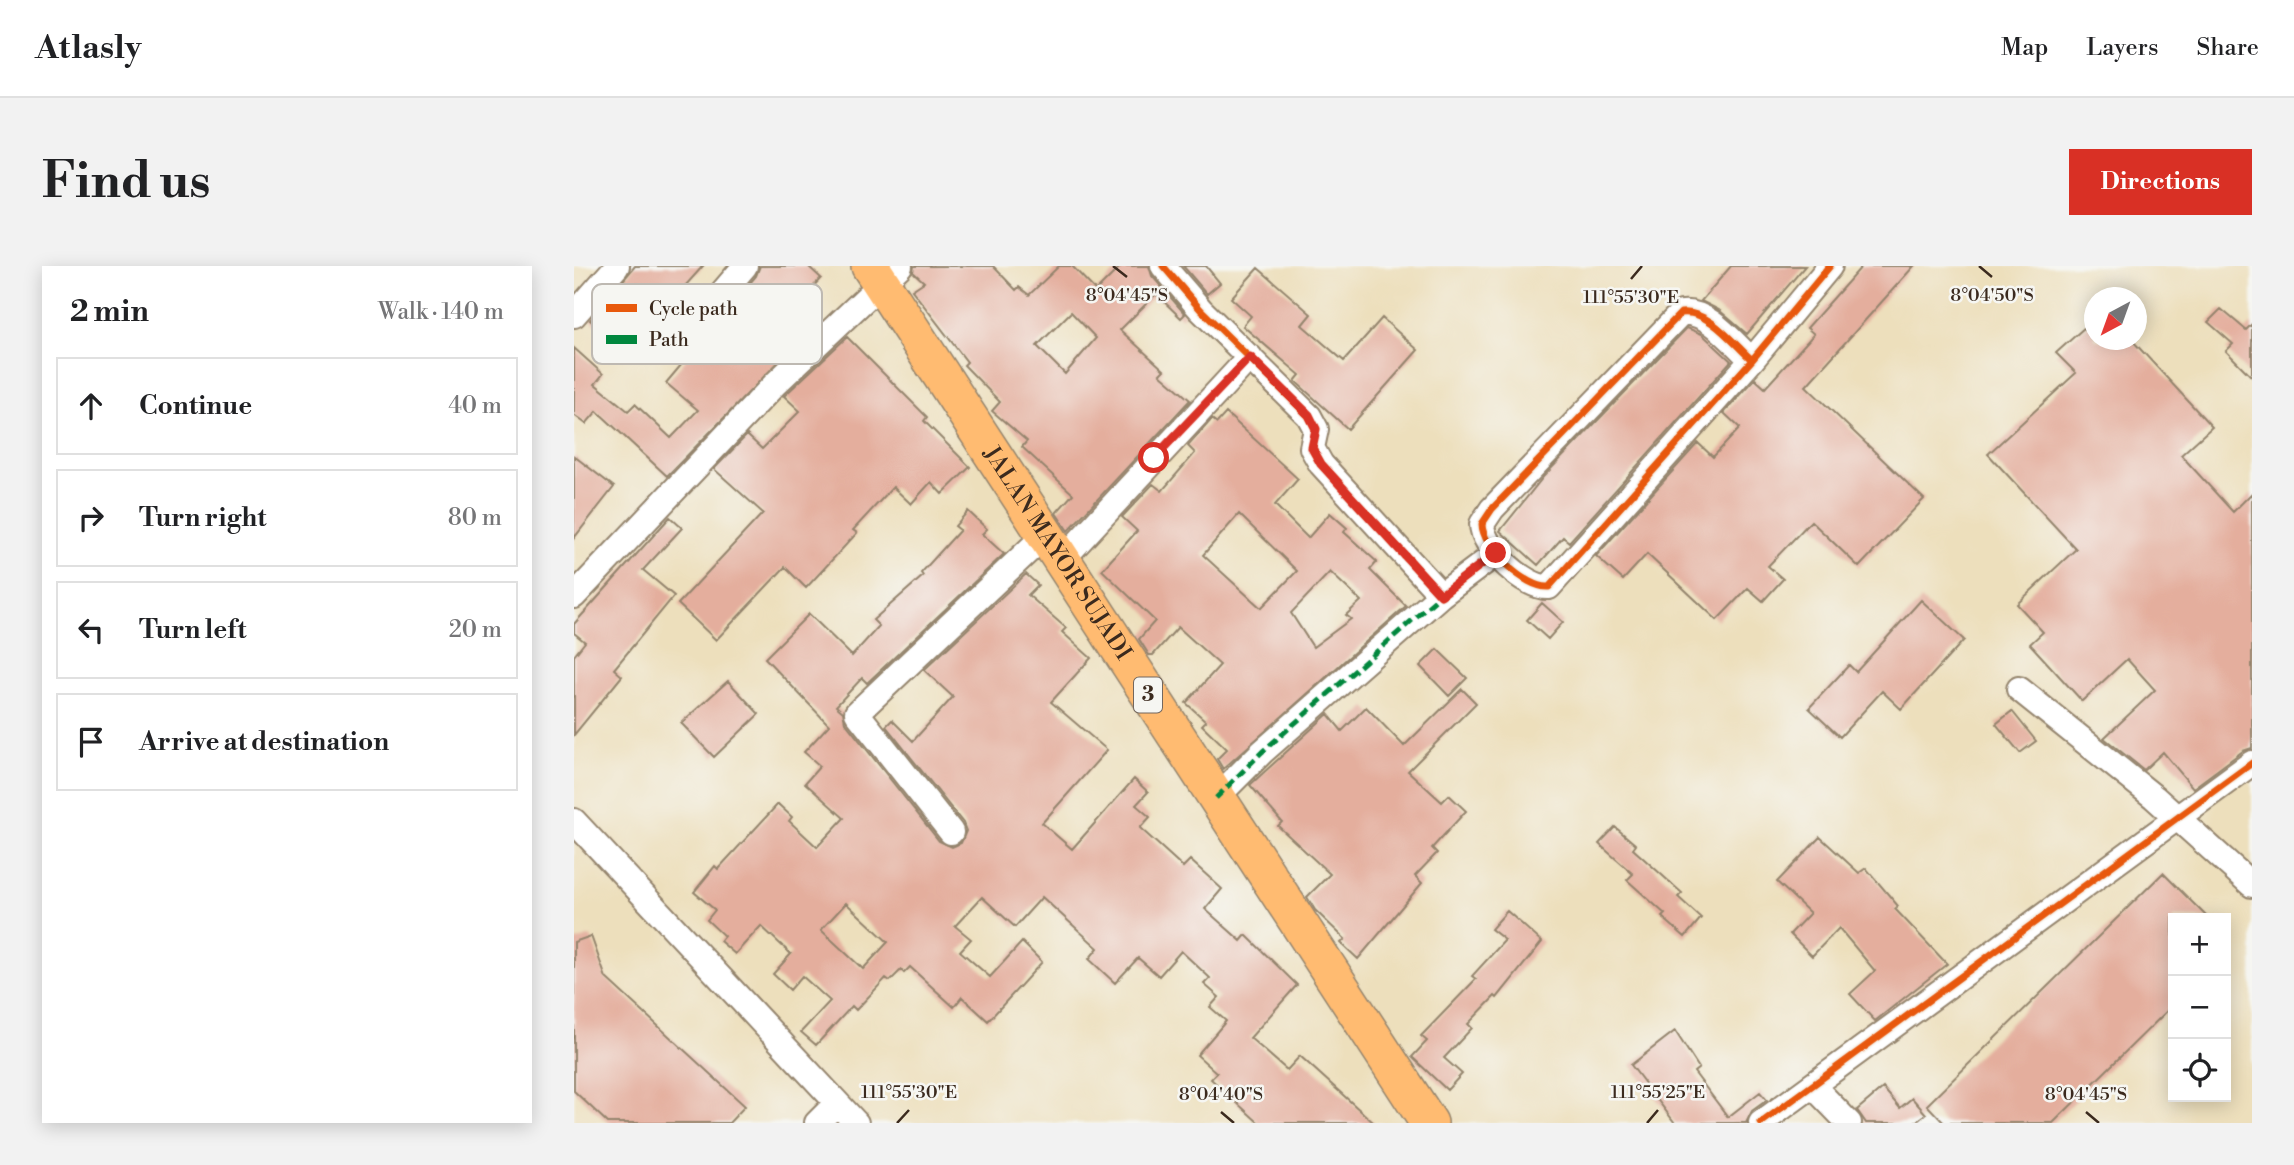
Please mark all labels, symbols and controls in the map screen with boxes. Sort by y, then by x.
text: Atlasly [35,28,141,69]
text: Map [2001,33,2048,63]
text: Layers [2086,33,2158,63]
text: Share [2196,33,2259,63]
button: Directions [2069,149,2252,215]
text: Find us [42,152,211,213]
legend [592,284,822,364]
text: 8°04'45"S [1086,284,1168,307]
text: 8°04'50"S [1950,284,2034,307]
text: 111°55'30"E [1583,286,1679,309]
north arrow [2084,287,2147,350]
text: 2 min [70,293,149,331]
text: Cycle path [649,297,738,321]
text: Walk · 140 m [378,298,504,326]
text: Path [649,328,689,352]
icon: ahead [72,387,110,425]
text: Continue [139,390,252,422]
text: 40 m [448,392,502,420]
street label: JALAN MAYOR SUJADI [977,440,1137,666]
route start [1138,442,1169,473]
icon: right [72,499,110,537]
text: Turn right [139,502,267,534]
text: 80 m [448,504,502,532]
route end [1480,537,1511,568]
icon: left [72,611,110,649]
text: Turn left [139,614,247,646]
text: 20 m [449,616,502,644]
road number: 3 [1134,678,1162,712]
icon: arrive [72,723,110,761]
text: Arrive at destination [139,726,389,758]
map controls [2168,913,2231,1102]
button: + [2168,913,2231,976]
button: − [2168,976,2231,1039]
button: locate [2168,1039,2231,1102]
text: 111°55'30"E [861,1081,957,1104]
text: 111°55'25"E [1611,1081,1705,1104]
text: 8°04'40"S [1179,1083,1263,1106]
text: 8°04'45"S [2045,1083,2127,1106]

